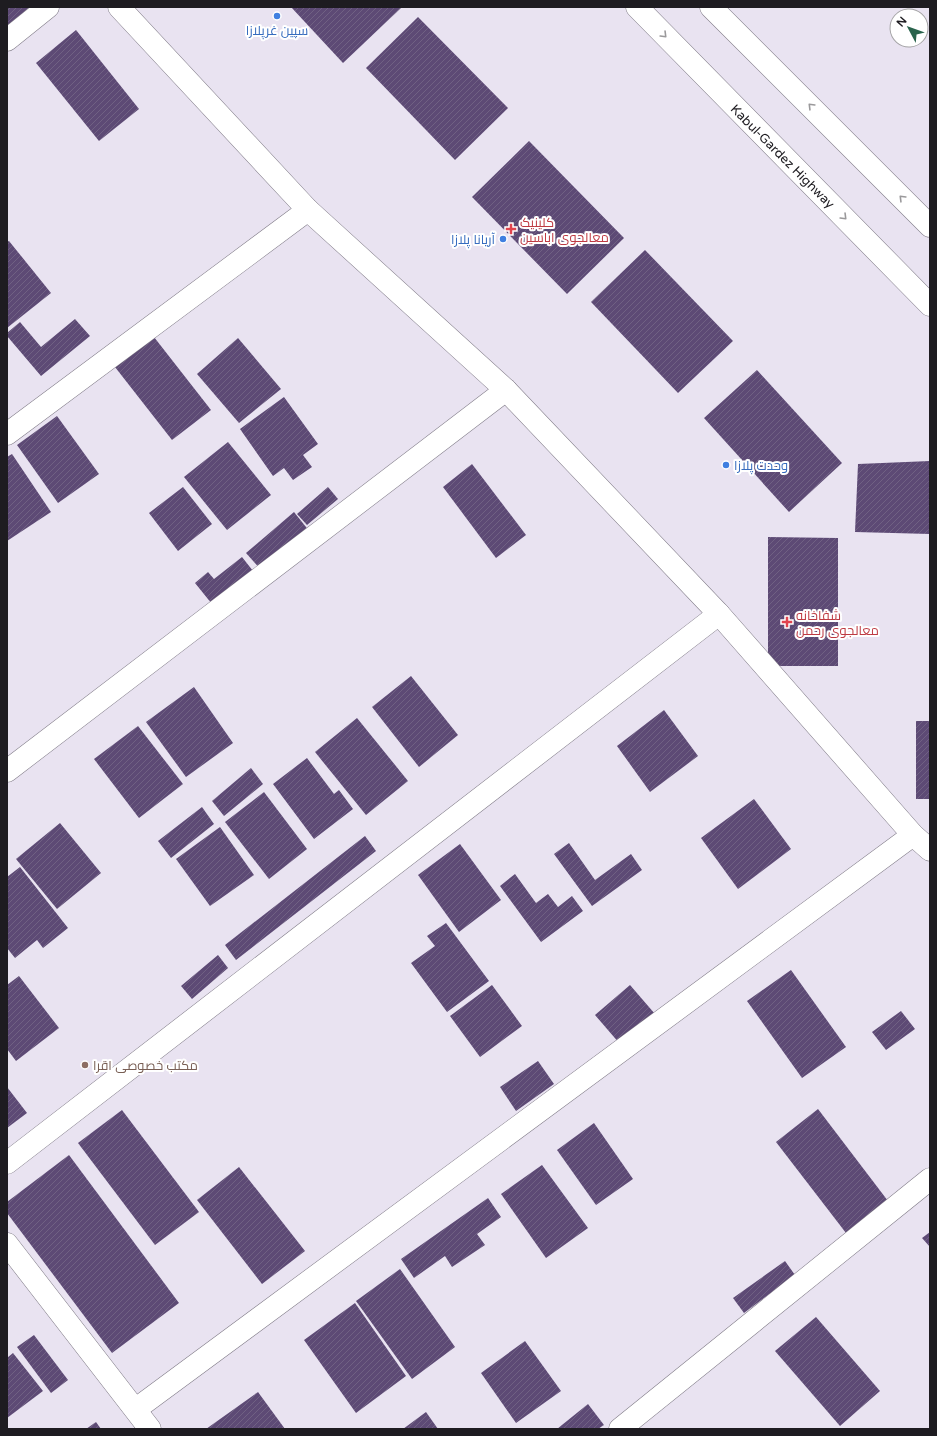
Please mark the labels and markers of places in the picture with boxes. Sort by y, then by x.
marker: سپین غرپلازا [272,11,282,21]
place label: سپین غرپلازا [246,23,308,40]
place label: کلینیک معالجوی اباسین [520,215,609,246]
marker: کلینیک معالجوی اباسین [505,223,517,235]
place label: آریانا پلازا [451,232,495,249]
marker: آریانا پلازا [498,234,508,244]
place label: وحدت پلازا [734,458,788,475]
marker: وحدت پلازا [721,460,731,470]
place label: شفاخانه معالجوی رحمن [796,608,879,639]
marker: شفاخانه معالجوی رحمن [781,616,793,628]
place label: مکتب خصوصی اقرا [93,1058,198,1074]
marker: مکتب خصوصی اقرا [80,1060,90,1070]

